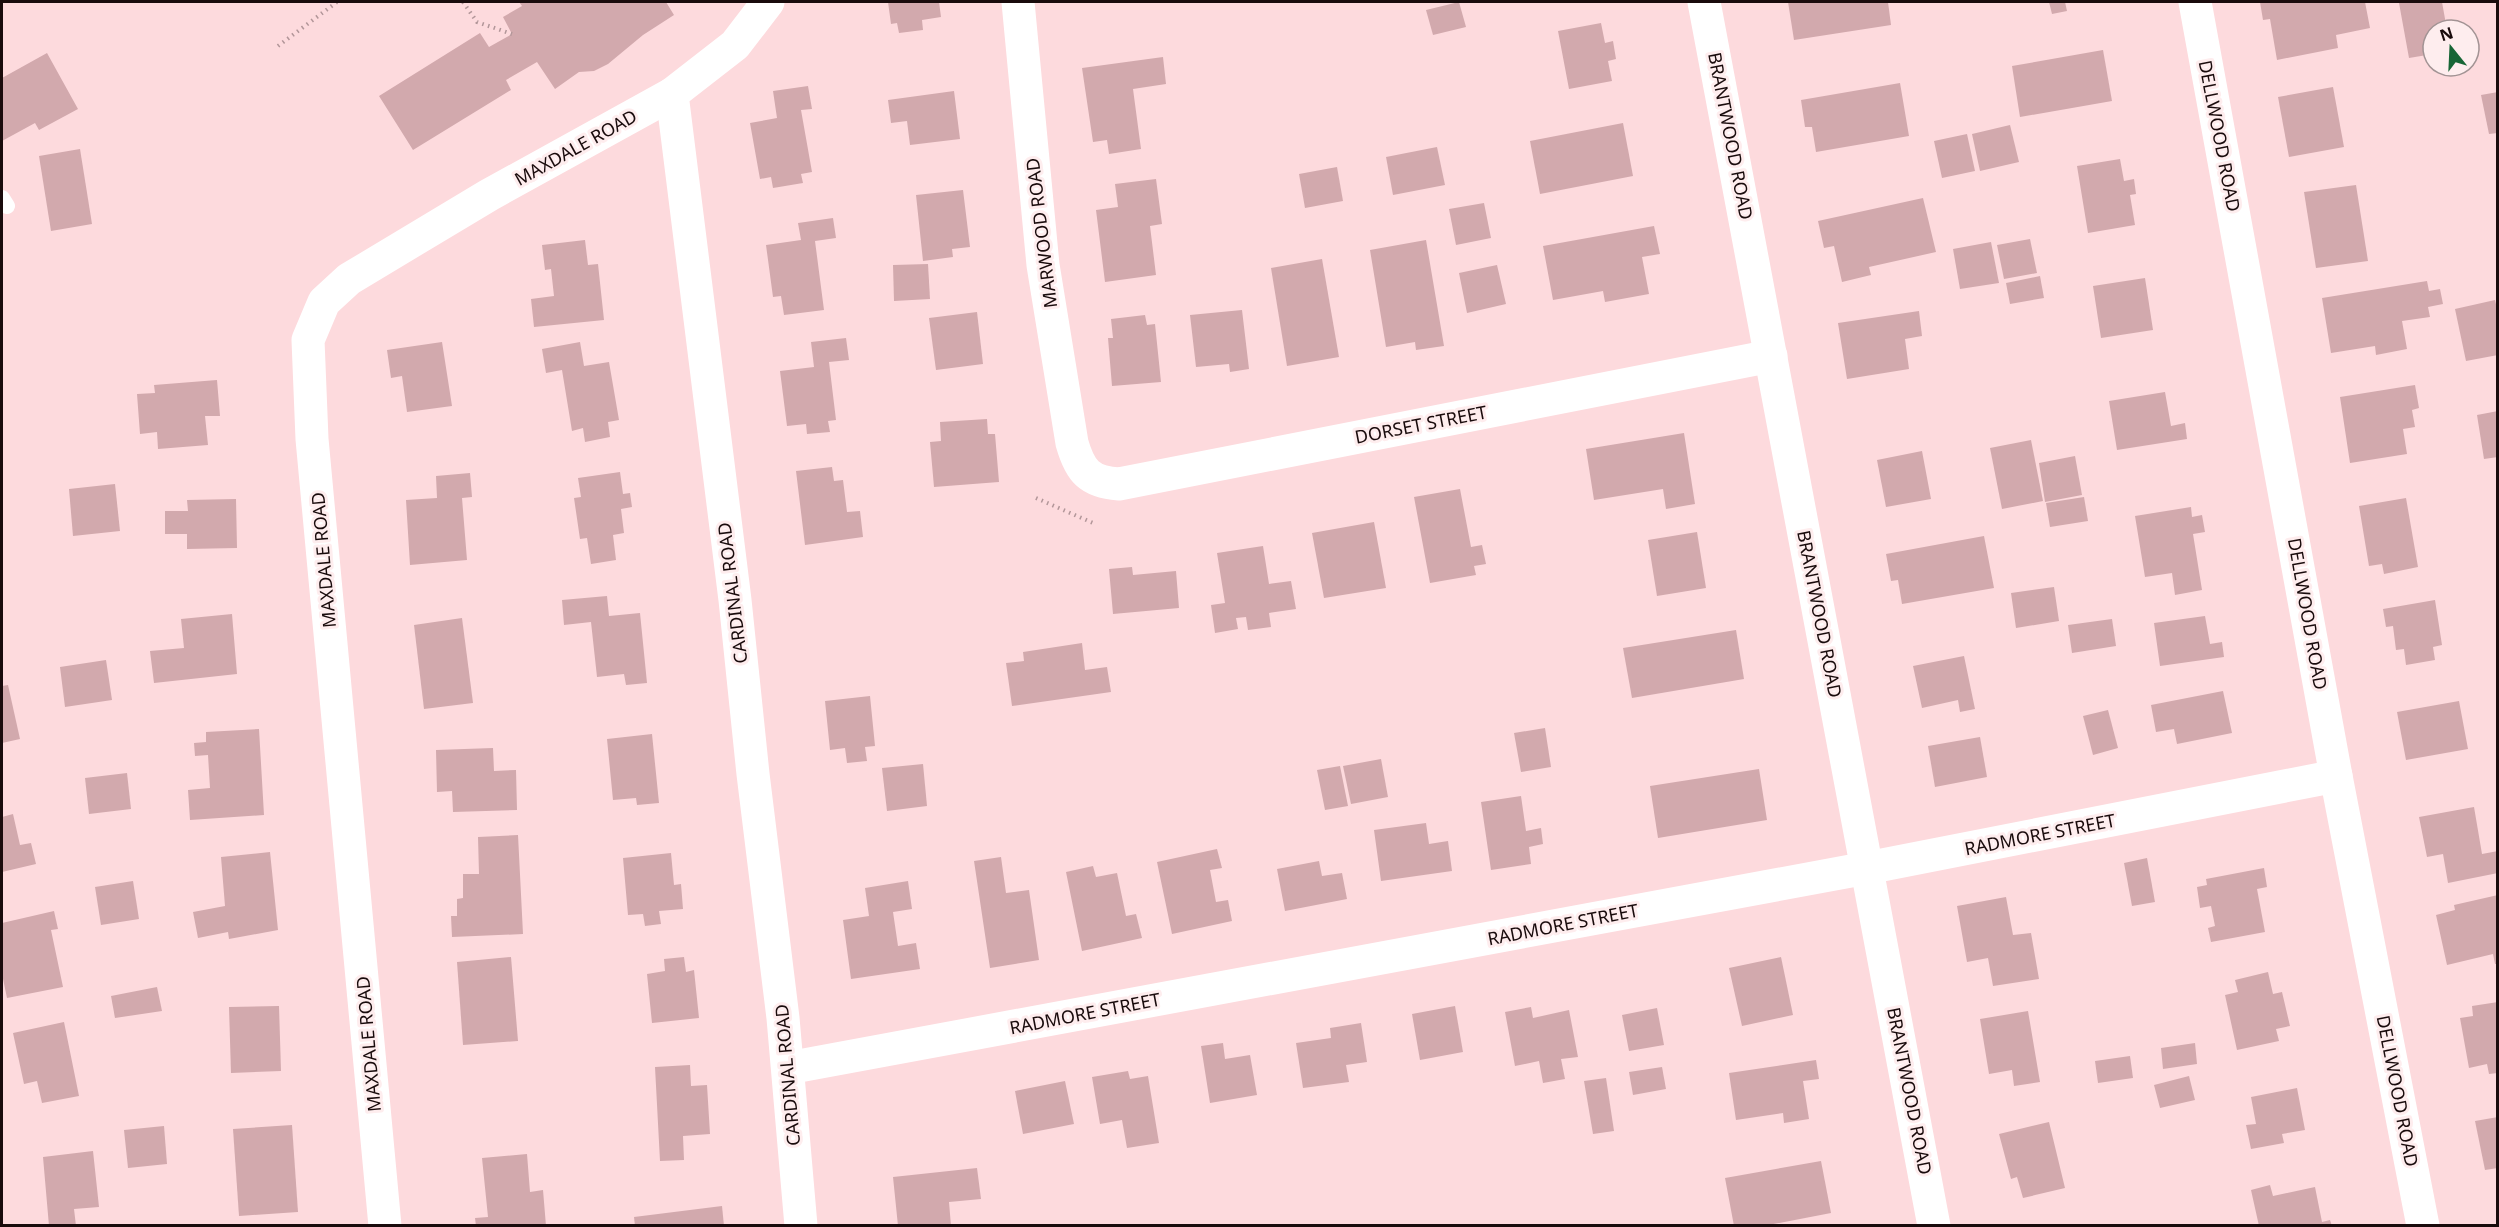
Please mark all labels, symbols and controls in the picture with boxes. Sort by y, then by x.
north arrow [2421,18,2481,78]
text: N [2437,21,2456,46]
street label: BRANTWOOD ROAD [1703,50,1759,222]
street label: DELLWOOD ROAD [2194,58,2246,214]
street label: MAXDALE ROAD [510,104,641,191]
street label: MARWOOD ROAD [1020,157,1062,310]
street label: DORSET STREET [1353,399,1489,449]
street label: MAXDALE ROAD [305,491,341,629]
street label: CARDINAL ROAD [711,521,753,665]
street label: BRANTWOOD ROAD [1792,528,1848,700]
street label: DELLWOOD ROAD [2283,536,2333,692]
street label: RADMORE STREET [1962,808,2117,860]
street label: RADMORE STREET [1485,898,1640,950]
street label: MAXDALE ROAD [350,975,386,1113]
street label: RADMORE STREET [1007,987,1162,1039]
street label: CARDINAL ROAD [769,1003,805,1147]
street label: BRANTWOOD ROAD [1882,1005,1938,1177]
street label: DELLWOOD ROAD [2372,1013,2424,1169]

